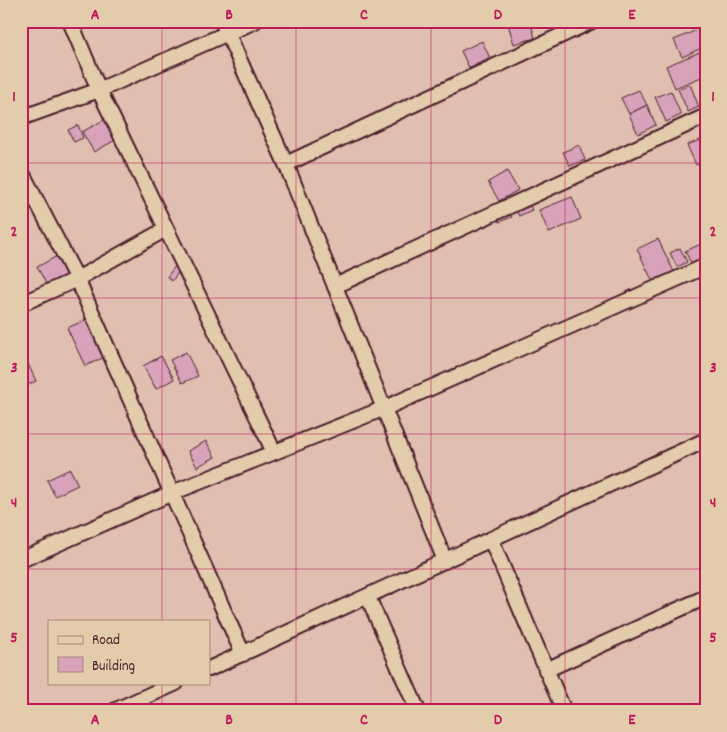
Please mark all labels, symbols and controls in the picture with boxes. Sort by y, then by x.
text: A [91,4,100,27]
text: B [225,4,233,27]
text: C [360,4,368,27]
text: D [494,4,503,27]
text: E [628,4,636,27]
text: 1 [12,86,16,109]
text: 1 [711,86,715,109]
text: 2 [11,221,18,244]
text: 2 [710,221,717,244]
text: 3 [10,357,18,380]
text: 3 [709,357,717,380]
text: 4 [11,492,17,515]
text: 4 [710,492,716,515]
legend [48,620,210,684]
text: 5 [10,627,18,650]
text: 5 [709,627,717,650]
text: Road [92,630,120,652]
text: Building [92,656,135,678]
text: A [91,709,100,732]
text: B [225,709,233,732]
text: C [360,709,368,732]
text: D [494,709,503,732]
text: E [628,709,636,732]

